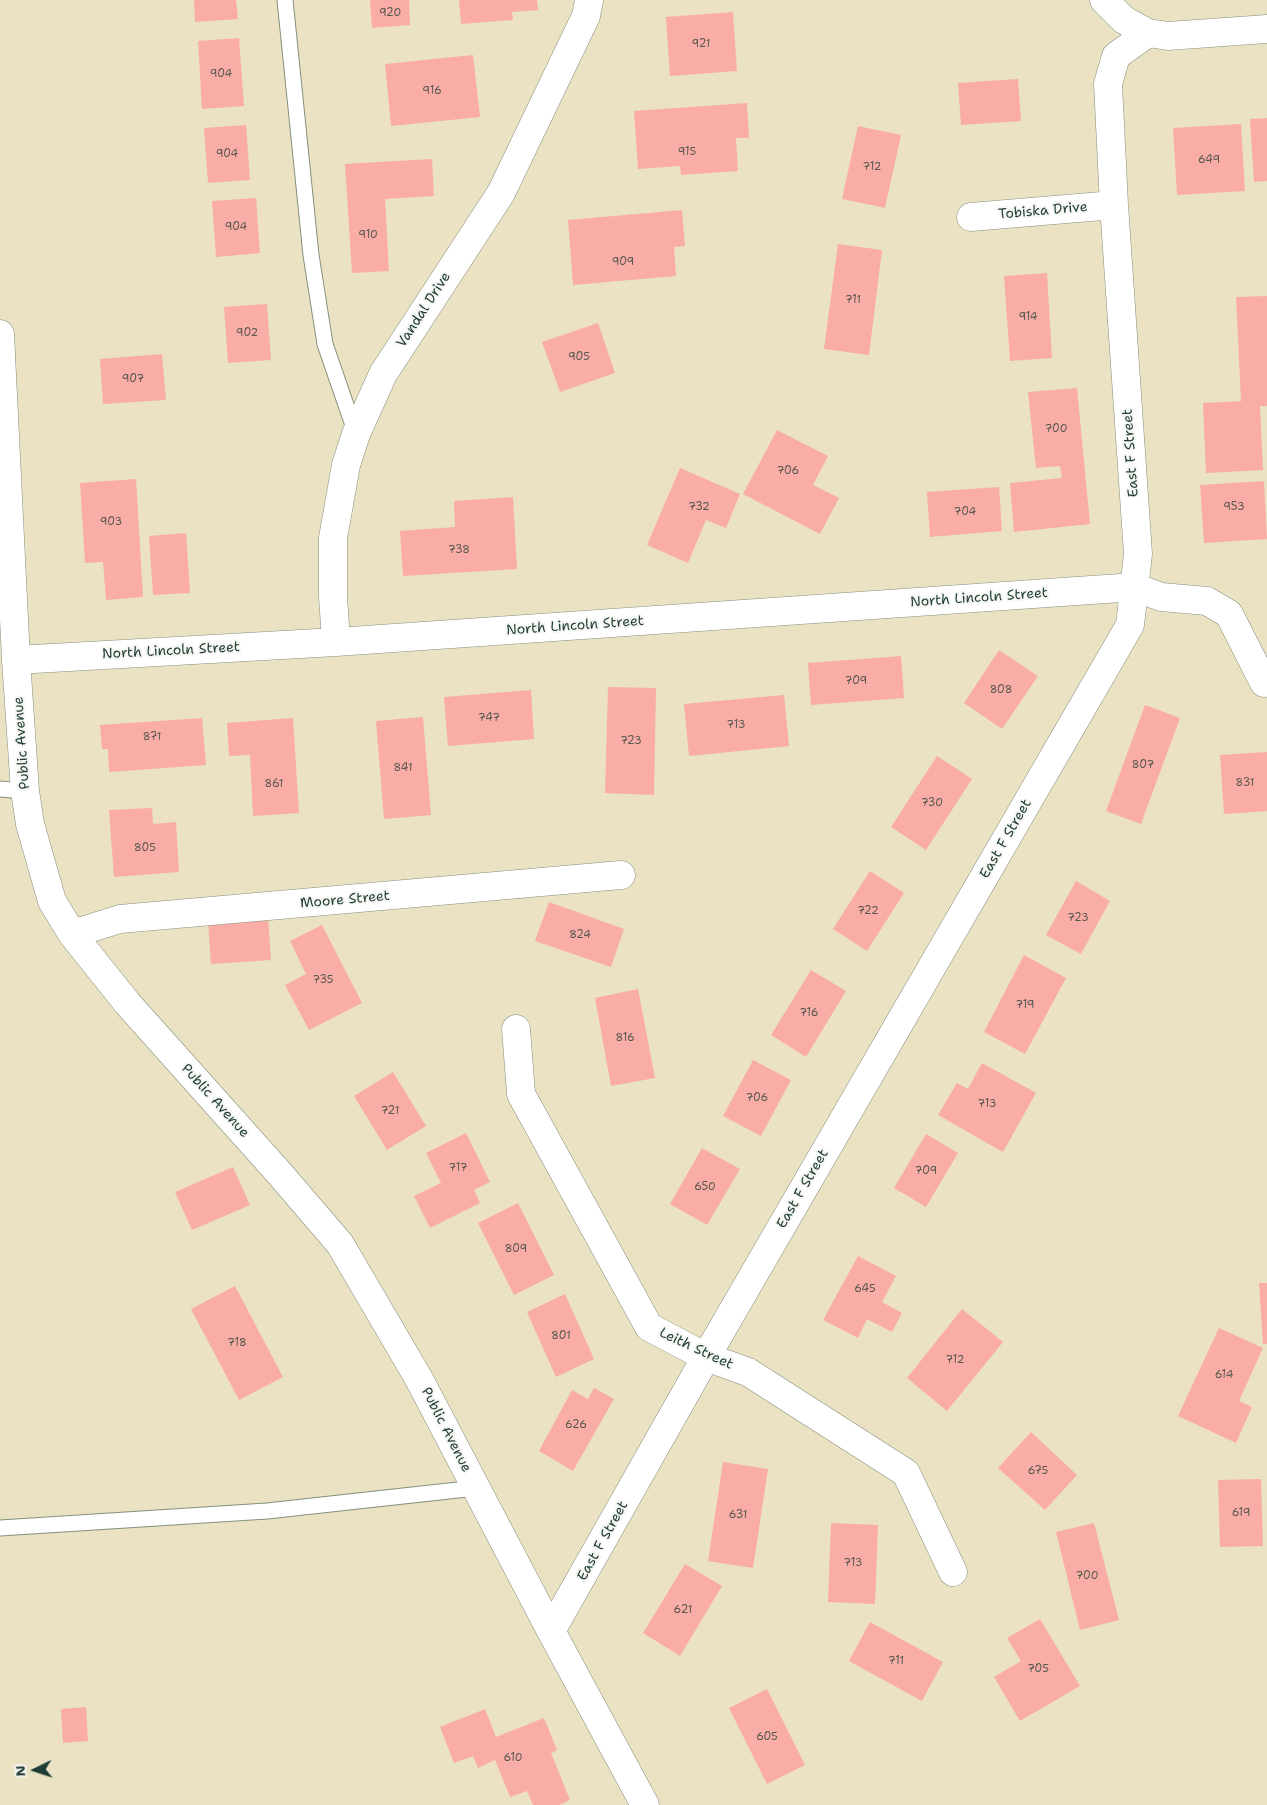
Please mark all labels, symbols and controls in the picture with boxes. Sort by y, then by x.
house number: 920 [379,6,401,20]
house number: 921 [692,37,710,51]
house number: 904 [210,67,232,81]
house number: 916 [422,84,442,98]
house number: 915 [678,145,696,159]
house number: 904 [216,147,238,161]
house number: 649 [1198,153,1220,167]
house number: 712 [863,160,881,174]
street label: Tobiska Drive [998,199,1088,223]
house number: 904 [225,220,247,234]
house number: 910 [358,228,378,242]
house number: 909 [612,255,634,269]
street label: Vandal Drive [393,269,455,351]
house number: 711 [845,293,861,307]
house number: 914 [1018,310,1038,324]
house number: 902 [236,326,258,340]
house number: 905 [568,350,590,364]
house number: 907 [122,372,144,386]
street label: East F Street [1120,408,1142,498]
house number: 700 [1045,422,1067,436]
house number: 706 [777,464,799,478]
house number: 732 [688,500,710,514]
house number: 953 [1223,500,1245,514]
house number: 704 [954,505,976,519]
house number: 903 [100,515,122,529]
house number: 738 [448,543,470,557]
street label: North Lincoln Street [910,585,1048,611]
street label: North Lincoln Street [506,613,644,639]
street label: North Lincoln Street [102,639,240,663]
house number: 709 [845,674,867,688]
house number: 808 [990,683,1012,697]
street label: Public Avenue [10,696,34,790]
house number: 747 [478,711,500,725]
house number: 713 [727,718,745,732]
house number: 871 [143,730,161,744]
house number: 723 [620,734,642,748]
house number: 807 [1132,758,1154,772]
house number: 841 [394,761,412,775]
house number: 831 [1236,776,1254,790]
house number: 861 [265,777,283,791]
house number: 730 [921,796,943,810]
street label: East F Street [977,796,1035,882]
house number: 805 [134,841,156,855]
street label: Moore Street [300,888,390,912]
house number: 722 [857,904,879,918]
house number: 723 [1067,911,1089,925]
house number: 824 [569,928,591,942]
house number: 735 [312,973,334,987]
house number: 719 [1016,998,1034,1012]
house number: 716 [799,1006,819,1020]
house number: 816 [615,1031,635,1045]
street label: Public Avenue [178,1061,252,1141]
house number: 706 [746,1091,768,1105]
house number: 713 [978,1097,996,1111]
house number: 721 [381,1104,399,1118]
street label: East F Street [774,1146,832,1232]
house number: 717 [449,1161,467,1175]
house number: 709 [915,1164,937,1178]
house number: 650 [694,1180,716,1194]
house number: 809 [505,1242,527,1256]
house number: 645 [854,1282,876,1296]
street label: Leith Street [656,1325,736,1373]
house number: 801 [551,1329,571,1343]
house number: 718 [227,1336,247,1350]
house number: 712 [946,1353,964,1367]
house number: 614 [1215,1368,1233,1382]
street label: Public Avenue [417,1385,475,1475]
house number: 626 [565,1418,587,1432]
house number: 675 [1028,1464,1048,1478]
street label: East F Street [574,1498,632,1584]
house number: 619 [1232,1506,1250,1520]
house number: 631 [729,1508,747,1522]
house number: 713 [844,1556,862,1570]
house number: 700 [1076,1569,1098,1583]
house number: 621 [674,1603,692,1617]
house number: 711 [888,1654,904,1668]
house number: 705 [1027,1662,1049,1676]
house number: 605 [756,1730,778,1744]
north arrow [10,1745,60,1795]
house number: 610 [504,1751,522,1765]
text: N [11,1765,29,1777]

